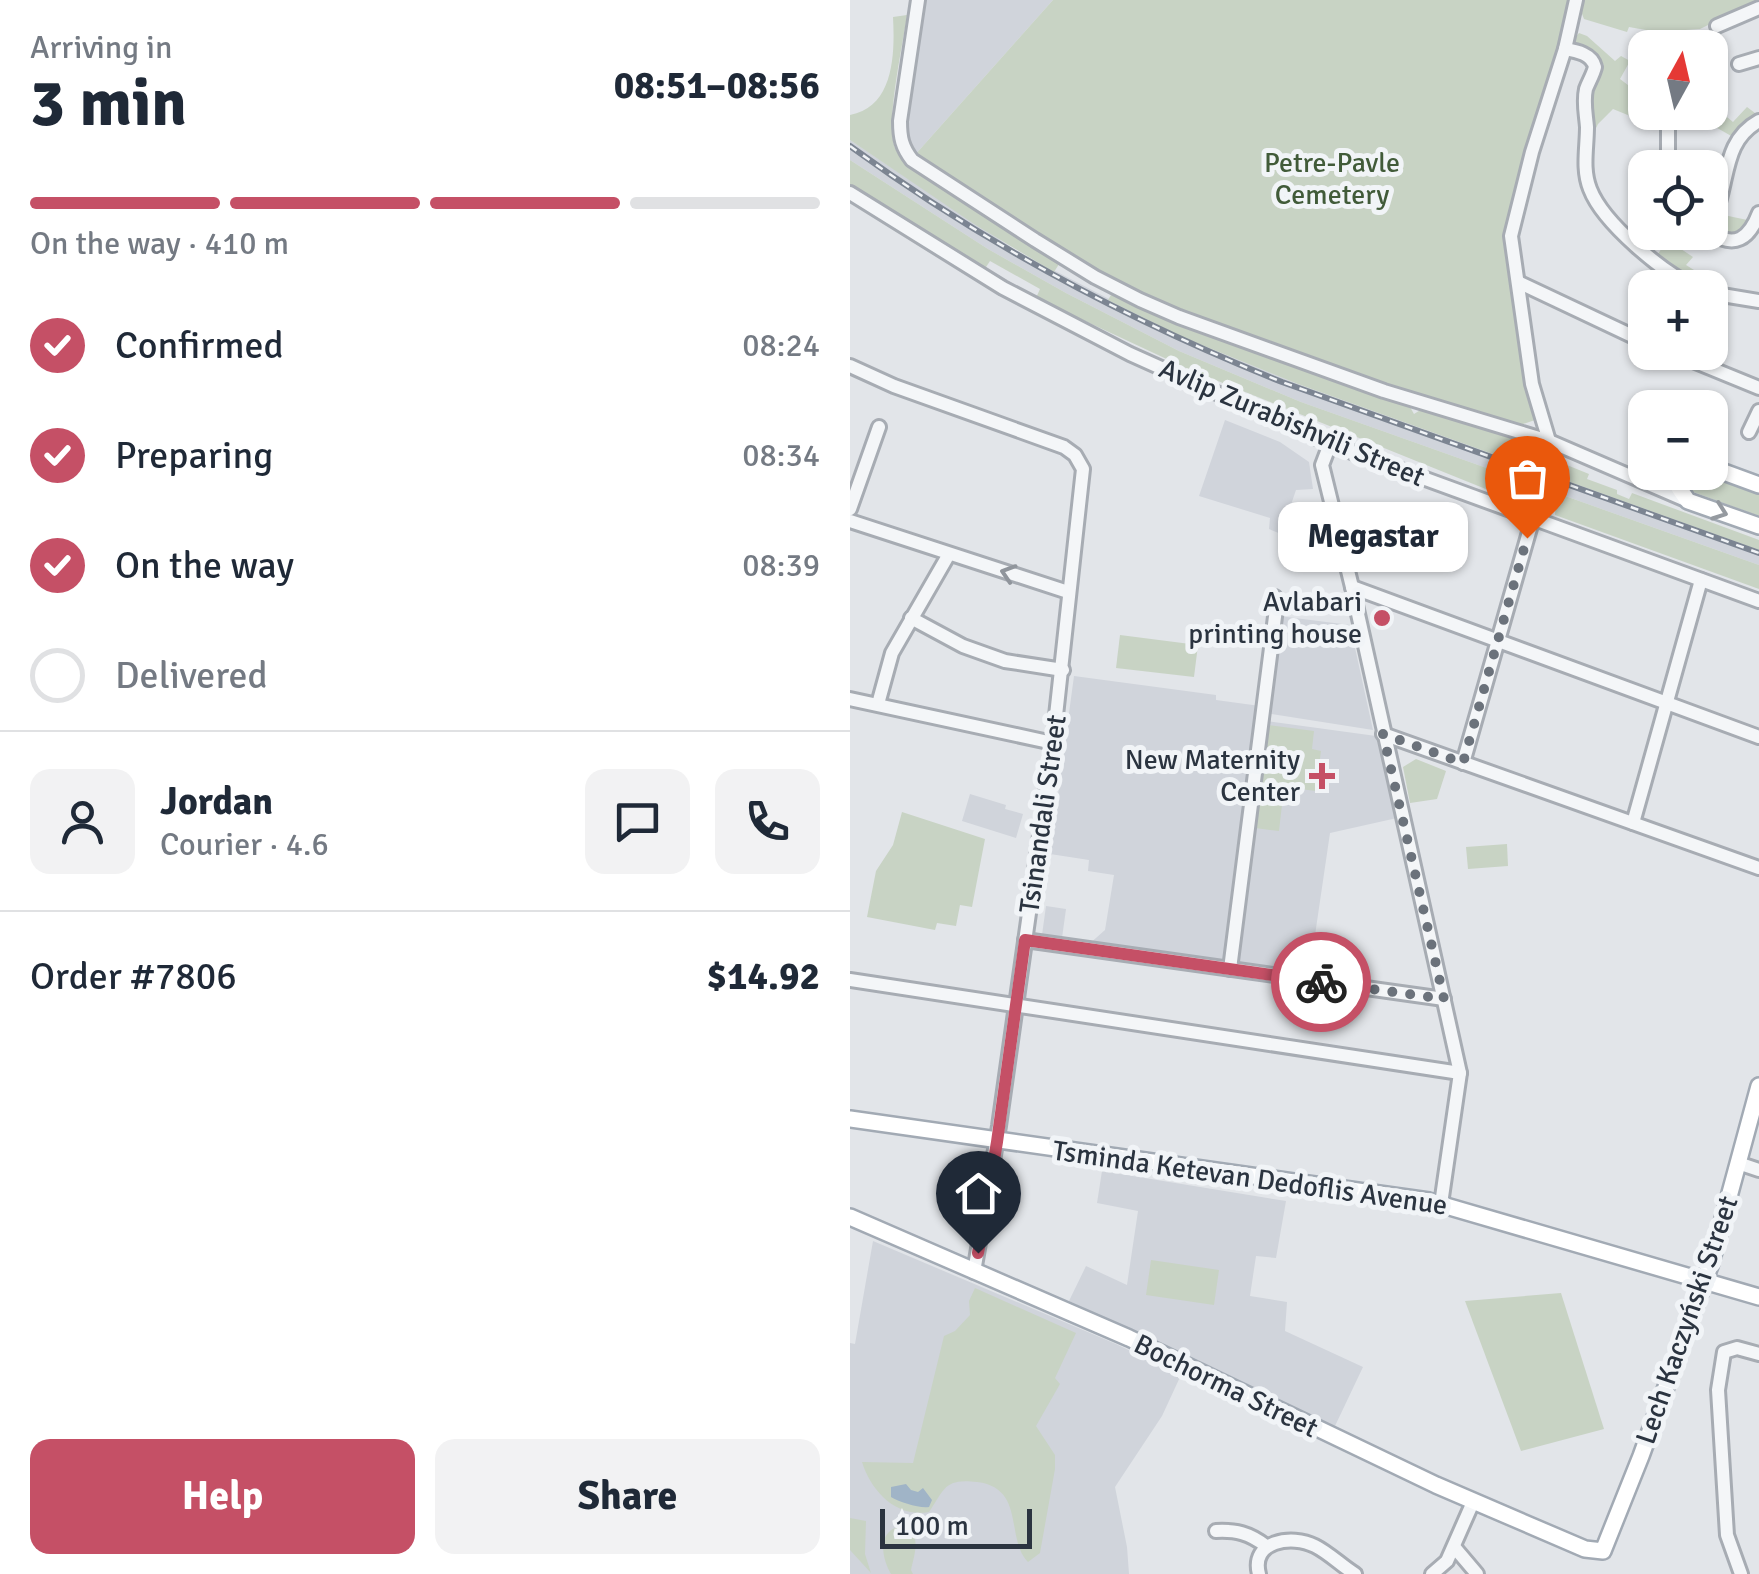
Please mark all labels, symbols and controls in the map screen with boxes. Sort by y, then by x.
text: Arriving in [30,28,172,67]
north arrow [1628,30,1728,130]
map controls [1628,30,1728,490]
text: 08:51–08:56 [614,62,820,109]
text: 3 min [30,64,187,144]
park label: Petre-Pavle Cemetery [1264,146,1400,212]
button: locate [1628,150,1728,250]
text: On the way · 410 m [30,224,289,263]
button: + [1628,270,1728,370]
icon: check [30,318,85,373]
text: Confirmed [115,322,284,369]
text: 08:24 [742,326,820,365]
street label: Avlip Zurabishvili Street [1154,352,1430,494]
button: − [1628,390,1728,490]
icon: check [30,428,85,483]
text: Preparing [115,432,273,479]
text: 08:34 [742,436,820,475]
pin [1485,436,1570,539]
icon: bag [1500,451,1555,506]
one-way arrow [1710,501,1727,521]
callout: Megastar [1277,503,1467,573]
text: Megastar [1307,517,1439,556]
icon: check [30,538,85,593]
text: On the way [115,542,294,589]
text: 08:39 [742,546,820,585]
one-way arrow [1001,564,1018,585]
place label: Avlabari printing house [1188,585,1362,651]
marker: Avlabari printing house [1371,607,1393,629]
text: Delivered [115,652,268,699]
street label: Tsinandali Street [1012,712,1074,915]
place label: New Maternity Center [1125,743,1301,809]
marker: New Maternity Center [1309,763,1335,789]
button: person [30,769,135,874]
button: chat [585,769,690,874]
button: phone [715,769,820,874]
text: Jordan [160,778,273,825]
text: Courier · 4.6 [160,825,329,864]
courier [1271,932,1371,1032]
text: Order #7806 [30,953,237,1000]
text: $14.92 [707,953,820,1000]
icon: bike [1294,955,1349,1010]
street label: Tsminda Ketevan Dedoflis Avenue [1050,1133,1450,1223]
pin [936,1151,1021,1254]
icon: home [951,1166,1006,1221]
street label: Lech Kaczyński Street [1629,1191,1745,1449]
street label: Bochorma Street [1128,1327,1324,1445]
button: Help [30,1439,415,1554]
button: Share [435,1439,820,1554]
scale bar [880,1504,1032,1548]
text: 100 m [895,1509,969,1543]

